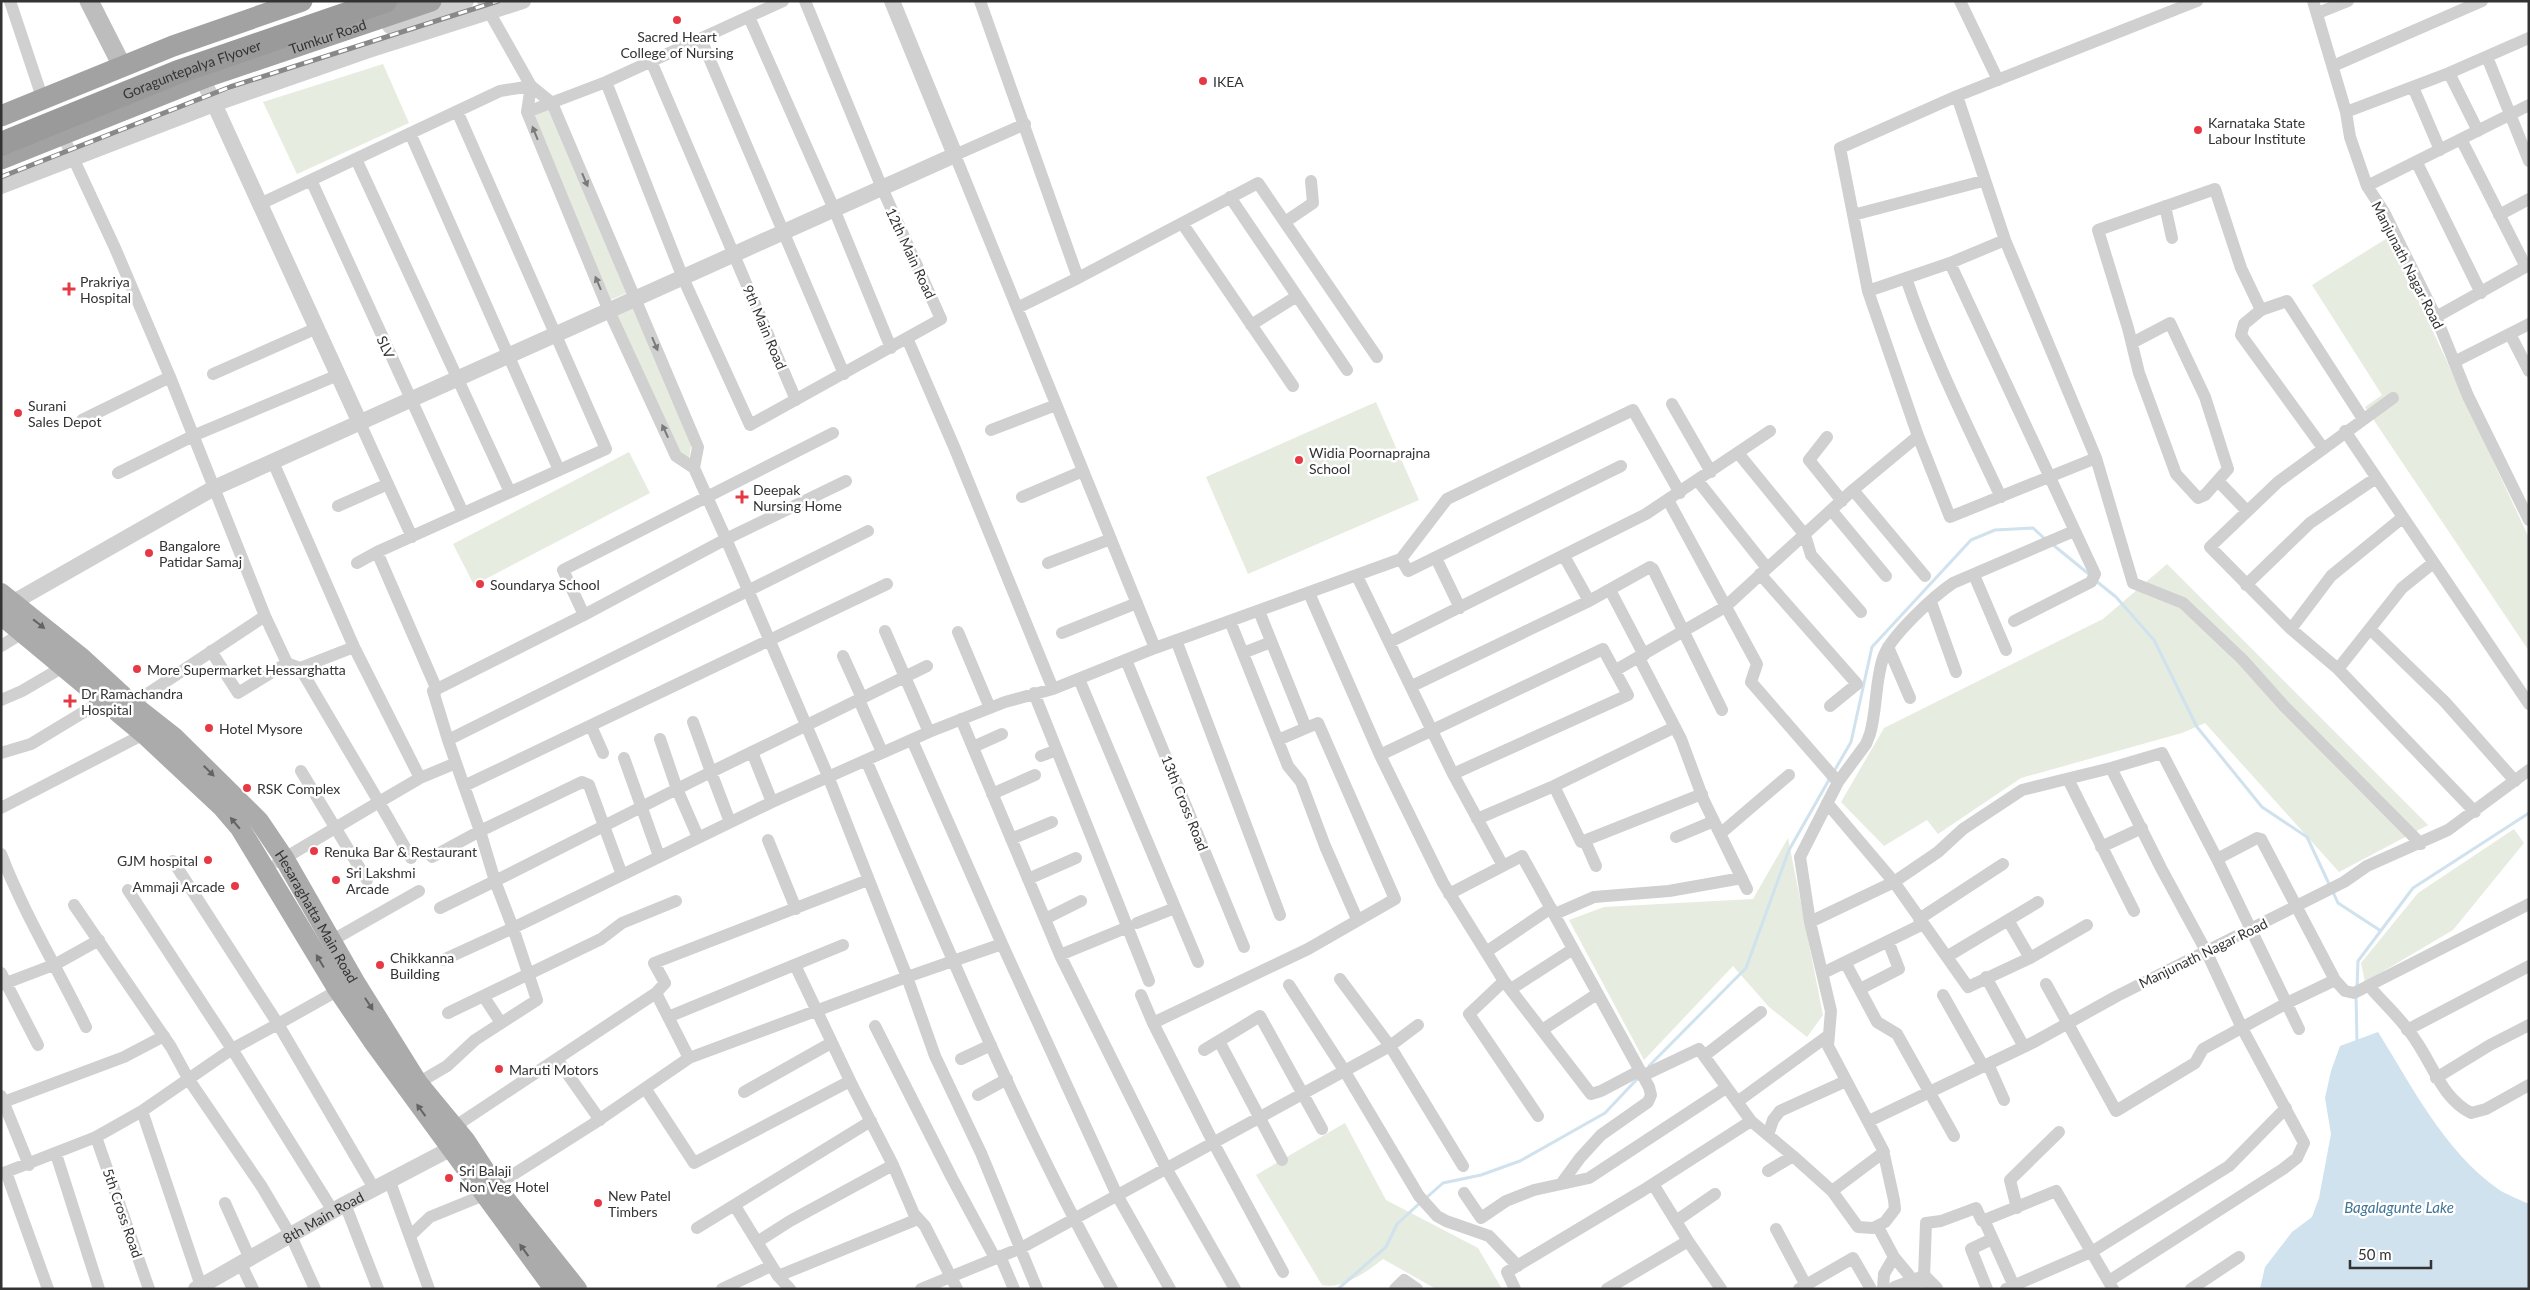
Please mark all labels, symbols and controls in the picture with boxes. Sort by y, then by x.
marker: Sacred Heart College of Nursing [671,14,683,26]
street label: Tumkur Road [287,15,368,57]
place label: Sacred Heart College of Nursing [620,28,734,61]
street label: Goraguntepalya Flyover [120,36,263,102]
place label: IKEA [1213,73,1244,90]
marker: IKEA [1197,75,1209,87]
place label: Karnataka State Labour Institute [2208,114,2306,147]
marker: Karnataka State Labour Institute [2192,124,2204,136]
one-way arrow [531,126,539,140]
one-way arrow [581,173,589,188]
street label: Manjunath Nagar Road [2368,198,2448,332]
street label: 12th Main Road [883,205,939,301]
place label: Prakriya Hospital [80,273,131,306]
one-way arrow [593,276,601,290]
marker: Prakriya Hospital [62,282,76,296]
street label: 9th Main Road [740,282,790,372]
street label: SLV [374,333,399,361]
one-way arrow [651,337,659,351]
place label: Surani Sales Depot [28,397,101,430]
marker: Surani Sales Depot [12,407,24,419]
one-way arrow [660,424,668,438]
place label: Widia Poornaprajna School [1309,444,1430,477]
marker: Widia Poornaprajna School [1293,454,1305,466]
place label: Deepak Nursing Home [753,481,842,514]
marker: Deepak Nursing Home [735,490,749,504]
place label: Bangalore Patidar Samaj [159,537,242,570]
marker: Bangalore Patidar Samaj [143,547,155,559]
place label: Soundarya School [490,576,600,593]
marker: Soundarya School [474,578,486,590]
one-way arrow [32,619,46,629]
place label: More Supermarket Hessarghatta [147,661,346,678]
marker: More Supermarket Hessarghatta [131,663,143,675]
place label: Dr Ramachandra Hospital [81,685,183,718]
marker: Dr Ramachandra Hospital [63,694,77,708]
place label: Hotel Mysore [219,720,303,737]
marker: Hotel Mysore [203,722,215,734]
street label: 13th Cross Road [1158,753,1212,853]
one-way arrow [202,765,214,777]
place label: RSK Complex [257,780,340,797]
marker: RSK Complex [241,782,253,794]
one-way arrow [230,816,241,829]
place label: Renuka Bar & Restaurant [324,843,477,860]
marker: Renuka Bar & Restaurant [308,845,320,857]
street label: Hesaraghatta Main Road [272,846,362,985]
place label: GJM hospital [117,852,198,869]
marker: GJM hospital [202,854,214,866]
place label: Sri Lakshmi Arcade [346,864,416,897]
marker: Sri Lakshmi Arcade [330,874,342,886]
place label: Ammaji Arcade [133,878,225,895]
marker: Ammaji Arcade [229,880,241,892]
street label: Manjunath Nagar Road [2136,914,2270,992]
place label: Chikkanna Building [390,949,454,982]
one-way arrow [316,954,325,967]
marker: Chikkanna Building [374,959,386,971]
one-way arrow [365,998,374,1011]
place label: Maruti Motors [509,1061,599,1078]
marker: Maruti Motors [493,1063,505,1075]
one-way arrow [416,1104,427,1117]
place label: Sri Balaji Non Veg Hotel [459,1162,549,1195]
street label: 5th Cross Road [100,1166,146,1260]
marker: Sri Balaji Non Veg Hotel [443,1172,455,1184]
street label: 8th Main Road [279,1187,366,1246]
place label: New Patel Timbers [608,1187,671,1220]
marker: New Patel Timbers [592,1197,604,1209]
water label: Bagalagunte Lake [2344,1198,2454,1216]
scale bar [2350,1238,2431,1270]
one-way arrow [519,1243,529,1257]
text: 50 m [2358,1245,2392,1263]

